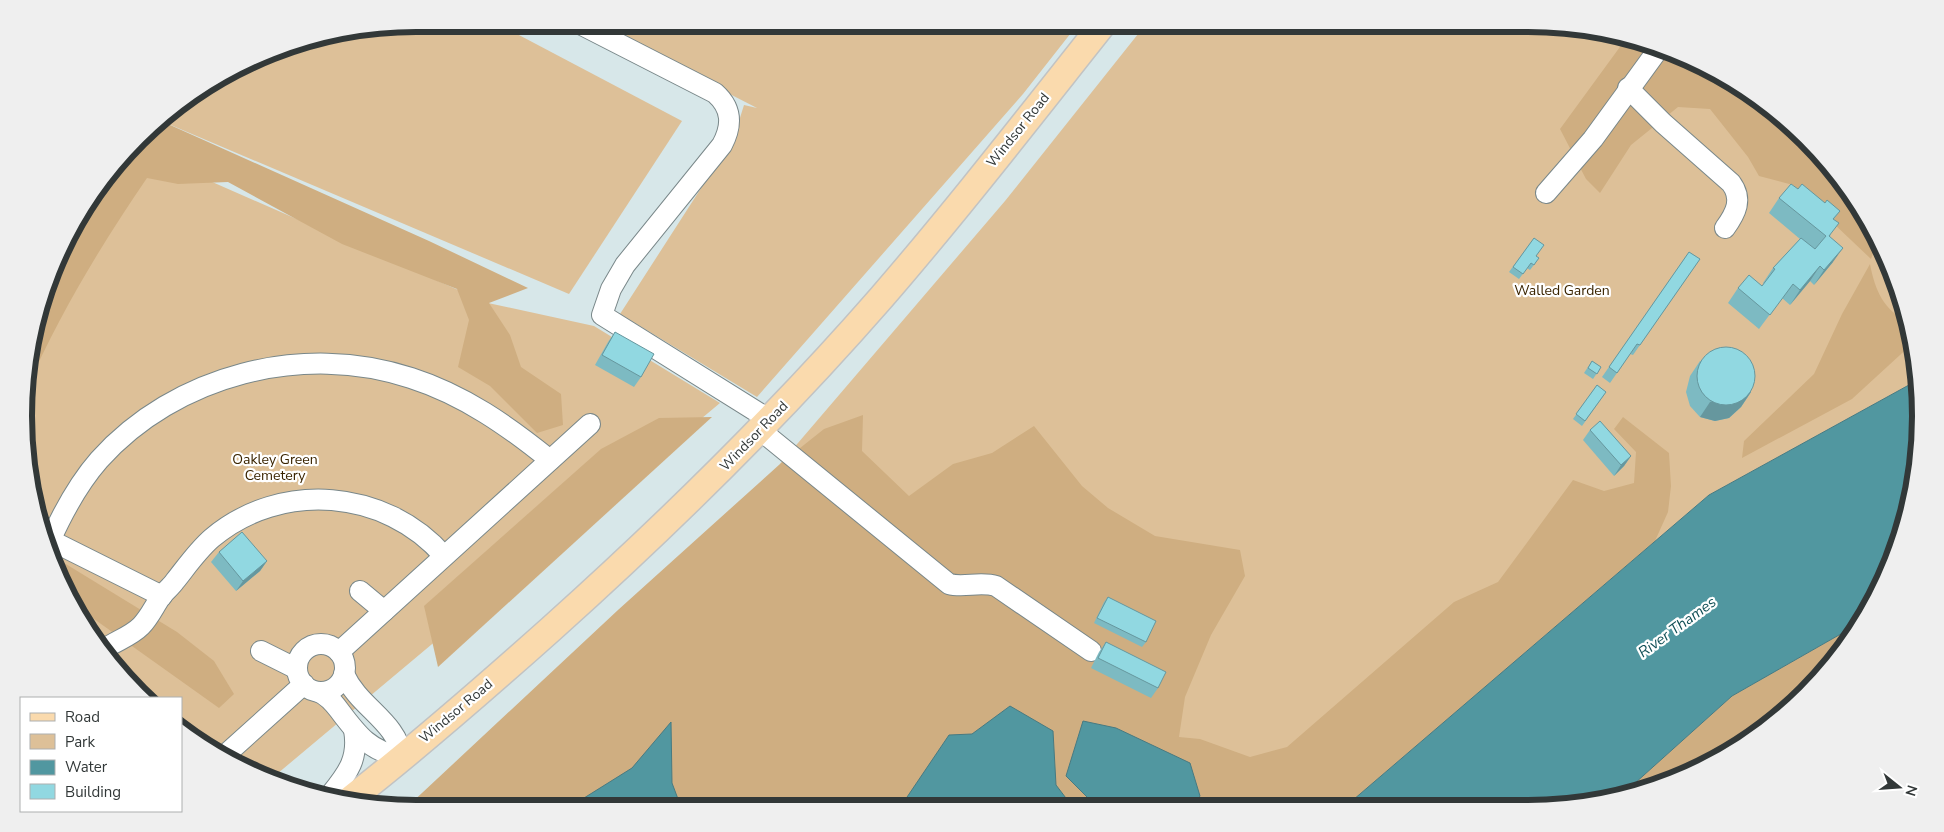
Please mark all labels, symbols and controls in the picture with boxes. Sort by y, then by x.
street label: Windsor Road [982,89,1054,171]
park label: Walled Garden [1514,281,1610,300]
street label: Windsor Road [716,397,792,475]
park label: Oakley Green Cemetery [232,450,318,485]
water label: River Thames [1634,592,1720,662]
street label: Windsor Road [415,675,497,747]
legend [20,697,182,812]
text: Road [65,707,100,727]
text: Park [65,732,95,752]
text: Water [65,757,108,777]
north arrow [1874,762,1924,812]
text: Building [65,782,121,802]
text: N [1900,783,1922,798]

